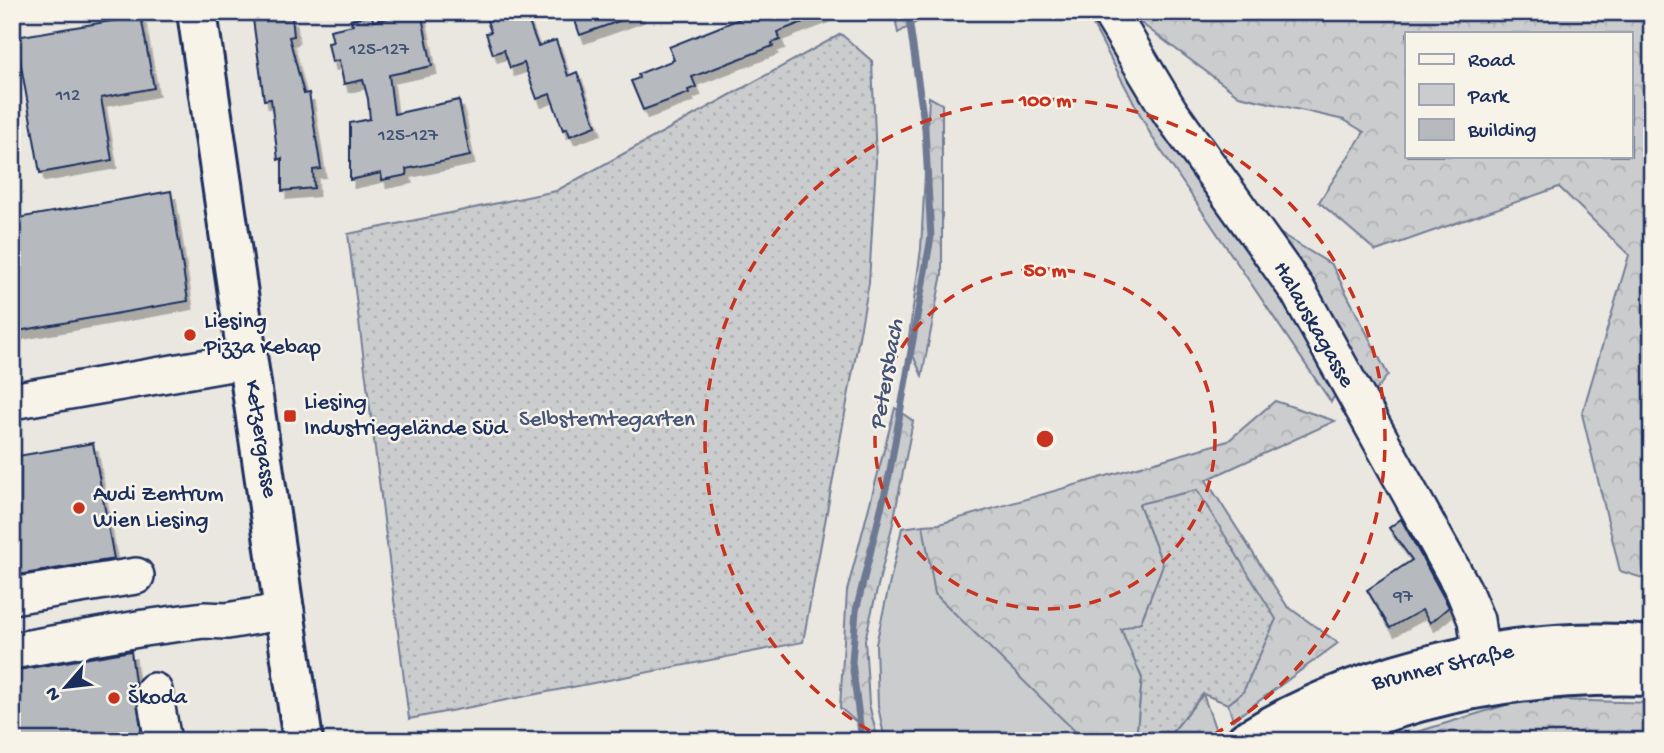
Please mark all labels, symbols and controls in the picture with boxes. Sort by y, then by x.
legend [1405,32,1632,158]
house number: 125-127 [348,39,410,62]
text: Road [1468,50,1516,75]
house number: 112 [55,85,80,108]
text: Park [1467,86,1511,111]
text: 100 m [1018,90,1071,115]
text: Building [1467,120,1537,145]
house number: 125-127 [377,125,439,148]
street label: Halauskagasse [1266,257,1360,394]
text: 50 m [1024,260,1067,285]
place label: Liesing Pizza Kebap [203,309,321,362]
water label: Petersbach [864,316,912,433]
marker: Liesing Pizza Kebap [182,327,198,343]
street label: Ketzergasse [237,378,283,501]
place label: Liesing Industriegelände Süd [304,390,509,443]
park label: Selbsterntegarten [519,407,695,434]
marker: Liesing Industriegelände Süd [282,408,298,424]
centre of rings [1033,427,1057,451]
place label: Audi Zentrum Wien Liesing [93,482,224,535]
marker: Audi Zentrum Wien Liesing [71,500,87,516]
house number: 97 [1392,586,1414,609]
street label: Brunner Straße [1368,638,1518,698]
north arrow [32,652,102,722]
text: N [41,682,67,704]
place label: Škoda [128,684,188,712]
marker: Škoda [106,690,122,706]

